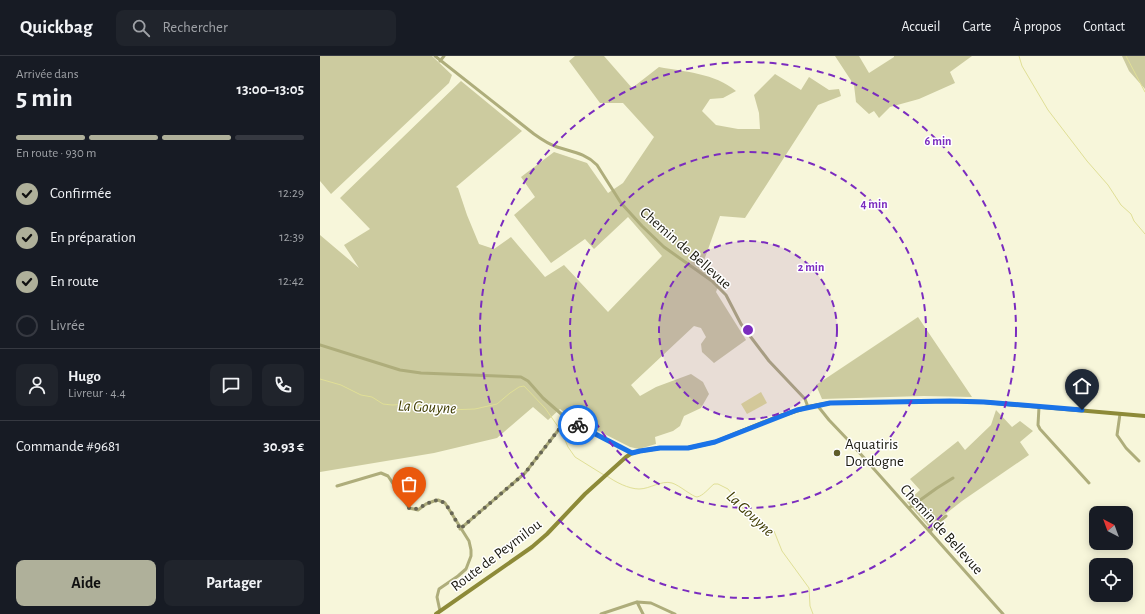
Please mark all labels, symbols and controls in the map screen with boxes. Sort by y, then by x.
search box [116,10,396,46]
icon: search [130,17,152,39]
text: Quickbag [20,18,92,37]
text: Rechercher [162,20,228,35]
text: Accueil [901,20,940,34]
text: Carte [962,20,991,34]
text: À propos [1013,20,1061,34]
text: Contact [1083,20,1125,34]
text: Arrivée dans [16,68,79,81]
text: 13:00–13:05 [237,82,304,97]
text: 5 min [16,85,73,111]
text: 6 min [925,135,951,147]
text: En route · 930 m [16,147,96,160]
icon: check [16,183,38,205]
text: Confirmée [50,186,111,201]
text: 12:29 [279,187,304,200]
text: 4 min [860,198,888,210]
street label: Chemin de Bellevue [637,205,734,292]
icon: check [16,227,38,249]
text: En préparation [50,230,136,245]
text: 12:39 [279,231,304,244]
text: 2 min [798,261,824,273]
icon: check [16,271,38,293]
text: En route [50,274,99,289]
text: 12:42 [278,275,304,288]
text: Livrée [50,318,85,333]
centre of rings [741,323,755,337]
button: person [16,364,58,406]
button: chat [210,364,252,406]
button: phone [262,364,304,406]
text: Hugo [68,369,101,384]
pin [1065,369,1099,410]
icon: home [1071,375,1093,397]
text: Livreur · 4.4 [68,387,126,400]
water label: La Gouyne [397,397,457,417]
courier [558,405,598,445]
icon: bike [567,414,589,436]
place label: Aquatiris Dordogne [845,437,904,469]
text: Commande #9681 [16,439,120,454]
text: 30.93 € [263,439,304,454]
marker: Aquatiris Dordogne [832,448,842,458]
pin [392,467,426,508]
icon: bag [398,473,420,495]
street label: Chemin de Bellevue [897,481,986,577]
water label: La Gouyne [723,488,777,540]
north arrow [1089,506,1133,550]
map controls [1089,506,1133,602]
street label: Route de Peymilou [448,516,545,594]
button: locate [1089,558,1133,602]
button: Aide [16,560,156,606]
button: Partager [164,560,304,606]

